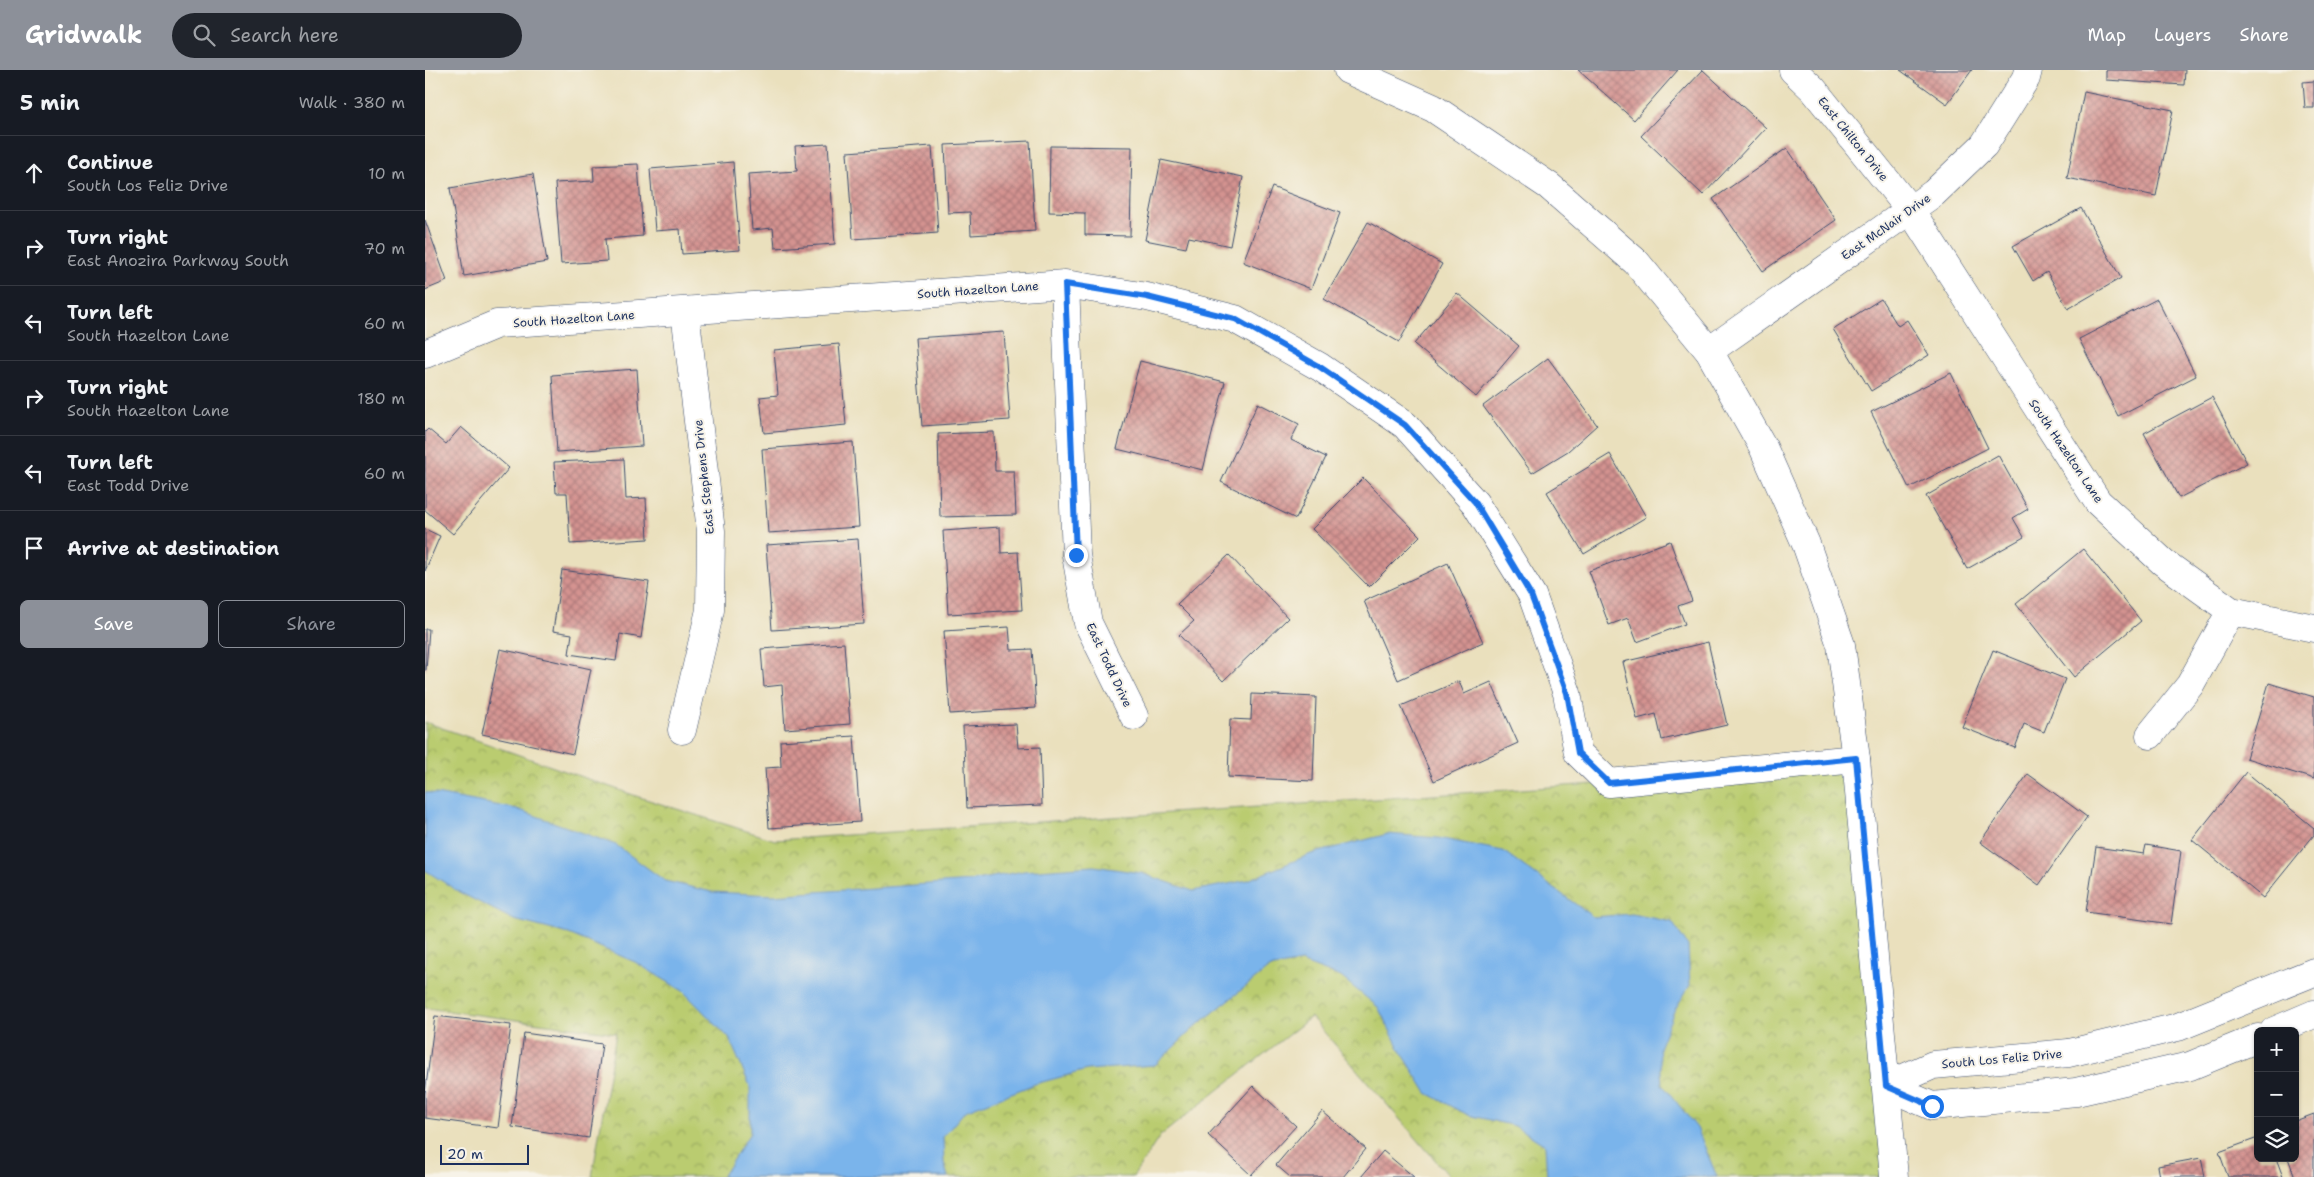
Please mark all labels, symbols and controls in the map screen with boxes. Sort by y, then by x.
search box [172,13,522,58]
text: Gridwalk [25,19,142,51]
icon: search [190,21,218,49]
text: Search here [230,23,339,48]
text: Map [2088,23,2126,47]
text: Layers [2154,23,2211,47]
text: Share [2239,23,2289,47]
text: 5 min [20,89,80,117]
text: Walk · 380 m [299,92,405,113]
street label: East Chilton Drive [1814,94,1892,185]
text: Continue [67,150,153,175]
icon: ahead [20,159,48,187]
text: 10 m [368,163,405,184]
text: South Los Feliz Drive [67,175,228,196]
street label: East McNair Drive [1838,190,1934,264]
text: Turn right [67,225,168,250]
icon: right [20,234,48,262]
text: 70 m [364,238,405,259]
text: East Anozira Parkway South [67,250,289,271]
street label: South Hazelton Lane [917,278,1040,302]
text: Turn left [67,300,153,325]
street label: South Hazelton Lane [513,307,636,331]
icon: left [20,309,48,337]
text: 60 m [364,313,405,334]
text: South Hazelton Lane [67,325,230,346]
text: Turn right [67,375,168,400]
icon: right [20,384,48,412]
text: 180 m [357,388,405,409]
street label: South Hazelton Lane [2025,396,2107,506]
text: South Hazelton Lane [67,400,230,421]
street label: East Stephens Drive [690,419,718,535]
text: Turn left [67,450,153,475]
icon: left [20,459,48,487]
text: 60 m [364,463,405,484]
text: East Todd Drive [67,475,189,496]
icon: arrive [20,534,48,562]
text: Arrive at destination [67,536,279,561]
route end [1065,544,1088,567]
button: Save [20,600,208,648]
button: Share [218,600,405,648]
street label: East Todd Drive [1082,620,1136,710]
map controls [2254,1027,2299,1162]
button: + [2254,1027,2299,1072]
street label: South Los Feliz Drive [1941,1046,2063,1072]
button: − [2254,1072,2299,1117]
route start [1921,1095,1944,1118]
button: layers [2254,1117,2299,1162]
scale bar [440,1142,529,1165]
text: 20 m [447,1145,483,1163]

